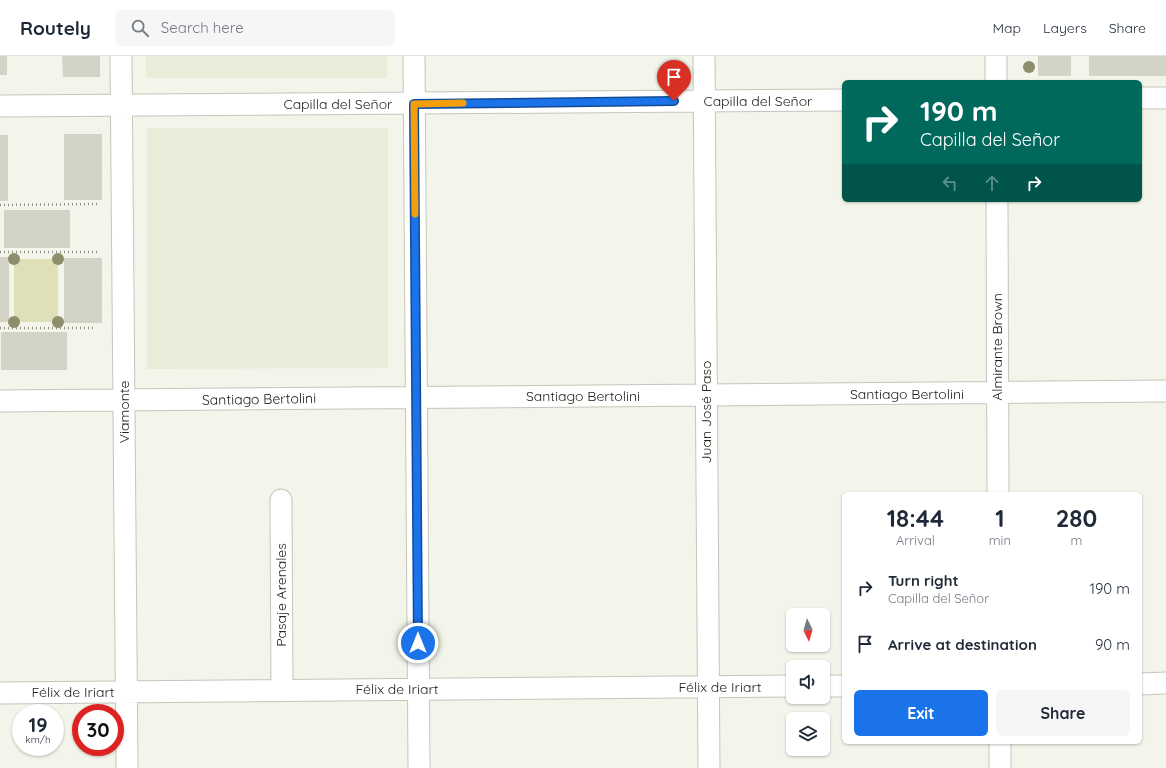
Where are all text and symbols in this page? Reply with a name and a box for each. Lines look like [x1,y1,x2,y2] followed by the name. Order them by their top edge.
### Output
[115,10,395,46] search box
[20,16,91,40] text: Routely
[129,17,151,39] icon: search
[161,18,244,37] text: Search here
[992,19,1021,37] text: Map
[1043,19,1087,37] text: Layers
[1109,19,1146,37] text: Share
[657,60,691,101] pin
[663,66,685,88] icon: arrive
[703,92,813,110] street label: Capilla del Señor
[920,93,998,128] text: 190 m
[283,95,393,113] street label: Capilla del Señor
[854,96,906,148] icon: right
[920,128,1060,151] text: Capilla del Señor
[939,172,961,194] icon: left
[981,172,1003,194] icon: ahead
[1023,172,1045,194] icon: right
[988,293,1006,401] street label: Almirante Brown
[697,361,715,463] street label: Juan José Paso
[115,381,133,443] street label: Viamonte
[850,385,964,403] street label: Santiago Bertolini
[526,387,640,405] street label: Santiago Bertolini
[202,389,316,409] street label: Santiago Bertolini
[887,503,944,533] text: 18:44
[995,503,1005,533] text: 1
[1056,503,1097,533] text: 280
[896,532,935,548] text: Arrival
[989,532,1011,548] text: min
[1071,532,1082,548] text: m
[272,543,290,647] street label: Pasaje Arenales
[888,571,959,590] text: Turn right
[854,577,876,599] icon: right
[1089,579,1130,598] text: 190 m
[888,590,989,606] text: Capilla del Señor
[786,608,830,652] north arrow
[786,608,830,756] map controls
[397,622,439,664] position arrow
[854,633,876,655] icon: arrive
[888,635,1037,654] text: Arrive at destination
[1095,635,1130,654] text: 90 m
[786,660,830,704] button: sound
[678,678,762,696] street label: Félix de Iriart
[355,680,439,698] street label: Félix de Iriart
[31,683,115,701] street label: Félix de Iriart
[854,690,988,736] button: Exit
[996,690,1130,736] button: Share
[72,704,124,756] speed limit sign: 30
[28,712,48,737] text: 19
[786,712,830,756] button: layers
[25,733,51,746] text: km/h

